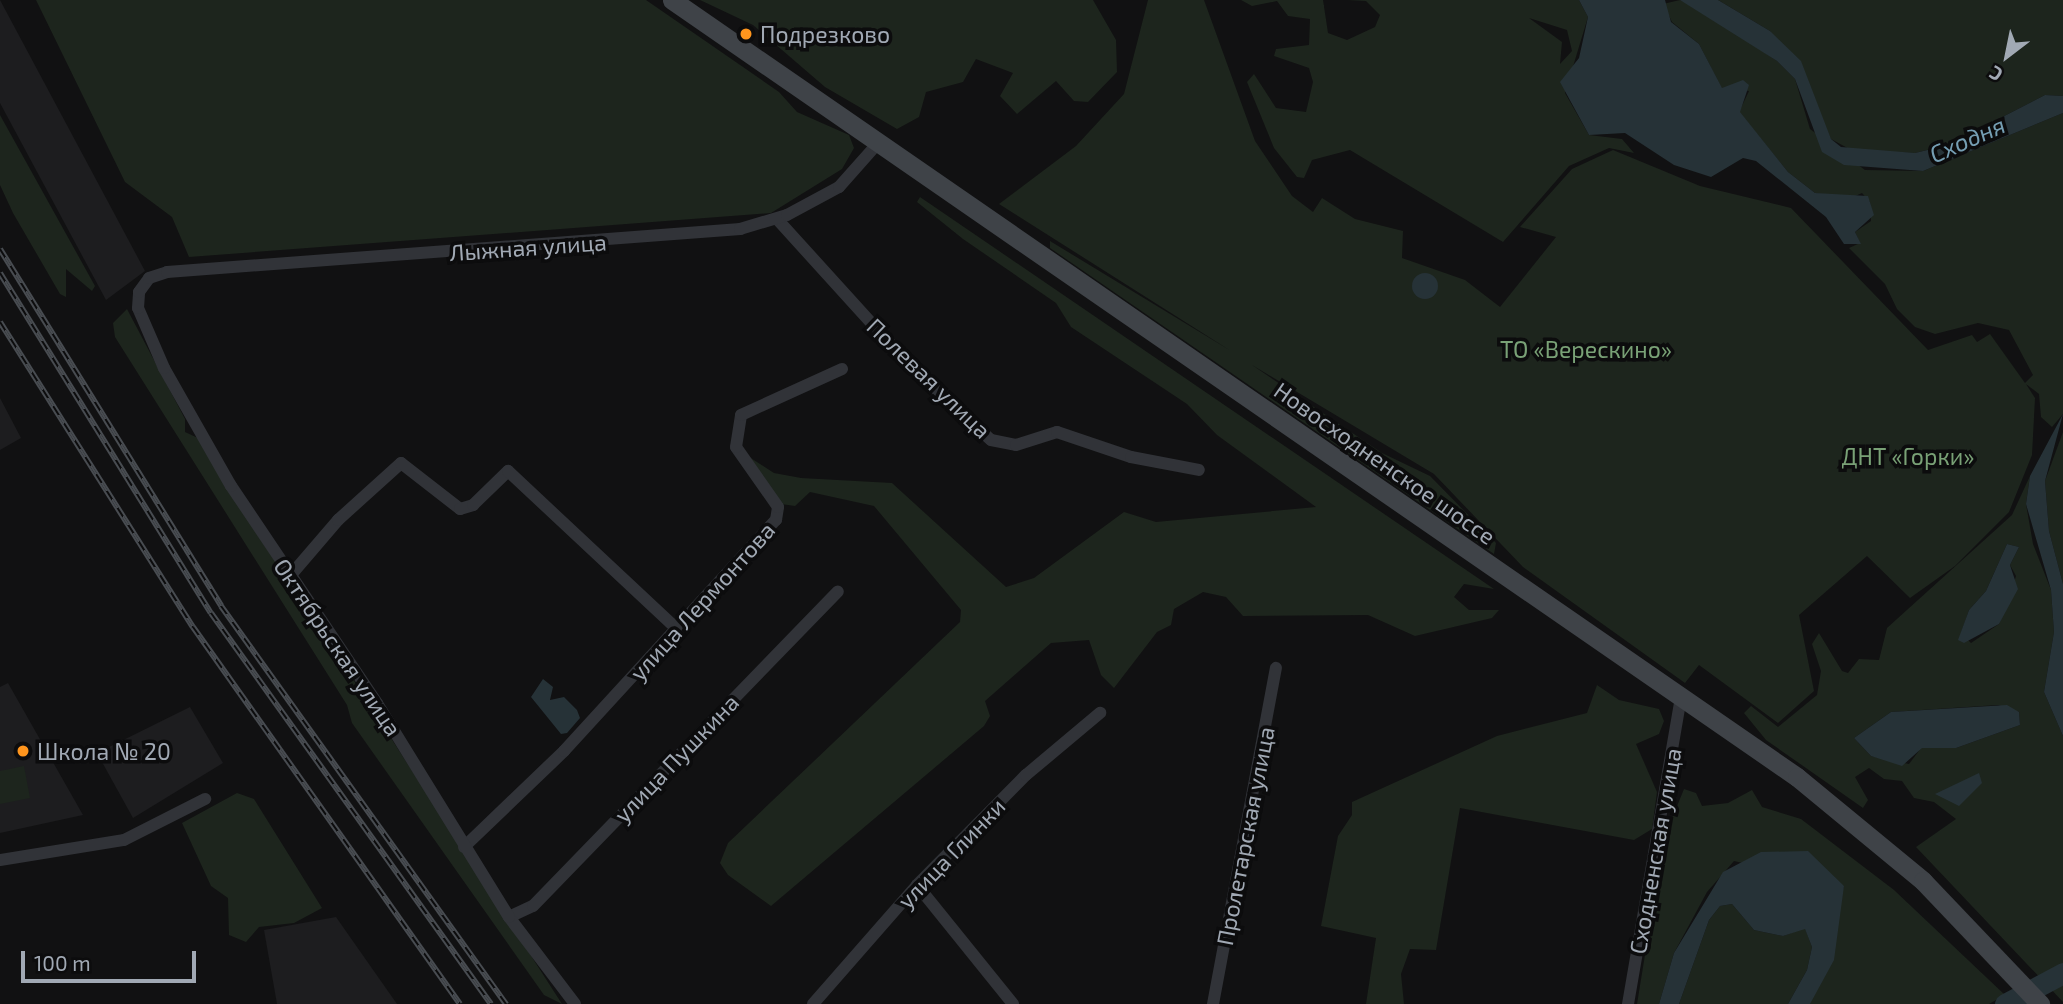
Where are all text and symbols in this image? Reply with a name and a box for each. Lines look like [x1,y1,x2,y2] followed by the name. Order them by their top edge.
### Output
[760,20,890,48] place label: Подрезково
[1972,21,2042,91] north arrow
[738,26,754,42] marker: Подрезково
[1985,62,2006,87] text: С
[1925,110,2009,168] water label: Сходня
[448,228,608,266] street label: Лыжная улица
[862,312,996,444] street label: Полевая улица
[1500,335,1672,363] park label: ТО «Верескино»
[1269,376,1501,550] street label: Новосходненское шоссе
[1842,442,1974,470] park label: ДНТ «Горки»
[624,516,780,686] street label: улица Лермонтова
[268,553,408,741] street label: Октябрьская улица
[608,688,744,828] street label: улица Пушкина
[1210,724,1280,948] street label: Пролетарская улица
[37,737,171,765] place label: Школа № 20
[15,743,31,759] marker: Школа № 20
[1623,746,1687,956] street label: Сходненская улица
[892,792,1010,914] street label: улица Глинки
[24,937,200,981] scale bar
[34,950,91,975] text: 100 m

